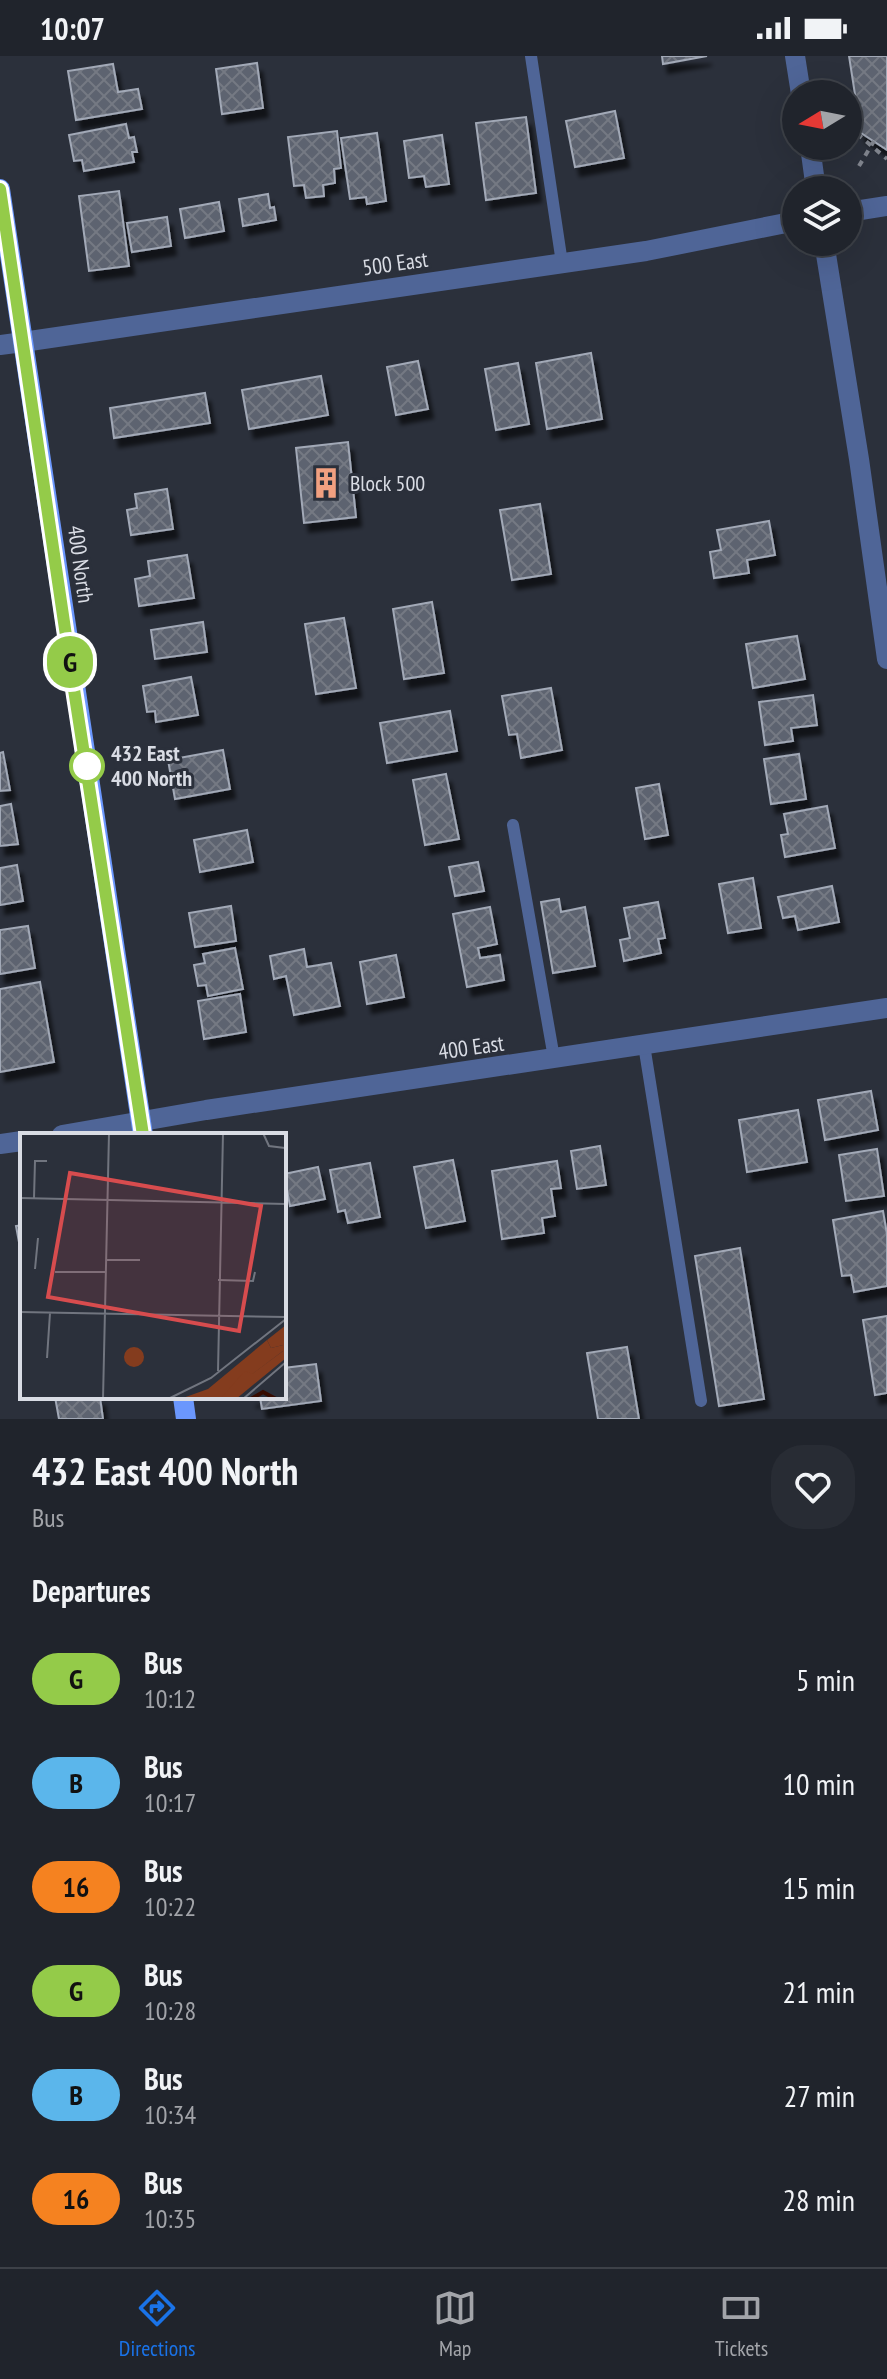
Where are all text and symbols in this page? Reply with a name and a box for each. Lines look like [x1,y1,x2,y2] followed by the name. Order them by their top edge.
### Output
[40,9,105,48] text: 10:07
[782,80,862,160] north arrow
[782,80,862,256] map controls
[782,176,862,256] button: layers
[360,245,430,281] street label: 500 East
[309,466,343,500] building icon: Block 500
[350,469,425,497] place label: Block 500
[62,523,100,605] street label: 400 North
[44,636,96,688] line badge: G
[63,643,77,680] text: G
[111,739,192,792] place label: 432 East 400 North
[70,749,104,783] marker: 432 East 400 North
[436,1029,506,1065] street label: 400 East
[20,1133,286,1399] inset map
[771,1445,855,1529] button: heart
[32,1446,298,1495] text: 432 East 400 North
[32,1501,64,1534] text: Bus
[32,1571,150,1610] text: Departures
[144,1643,183,1682] text: Bus
[69,1660,83,1697] text: G
[796,1660,855,1699] text: 5 min
[144,1682,196,1715] text: 10:12
[144,1747,183,1786] text: Bus
[69,1764,83,1801] text: B
[782,1764,855,1803] text: 10 min
[144,1786,196,1819] text: 10:17
[144,1851,183,1890] text: Bus
[63,1868,89,1905] text: 16
[782,1868,855,1907] text: 15 min
[144,1890,196,1923] text: 10:22
[144,1955,183,1994] text: Bus
[69,1972,83,2009] text: G
[782,1972,855,2011] text: 21 min
[144,1994,196,2027] text: 10:28
[144,2059,183,2098] text: Bus
[69,2076,83,2113] text: B
[784,2076,855,2115] text: 27 min
[144,2098,196,2131] text: 10:34
[144,2163,183,2202] text: Bus
[63,2180,89,2217] text: 16
[782,2180,855,2219] text: 28 min
[144,2202,196,2235] text: 10:35
[119,2286,195,2362] tab: Directions
[433,2286,477,2362] tab: Map
[715,2286,768,2362] tab: Tickets

